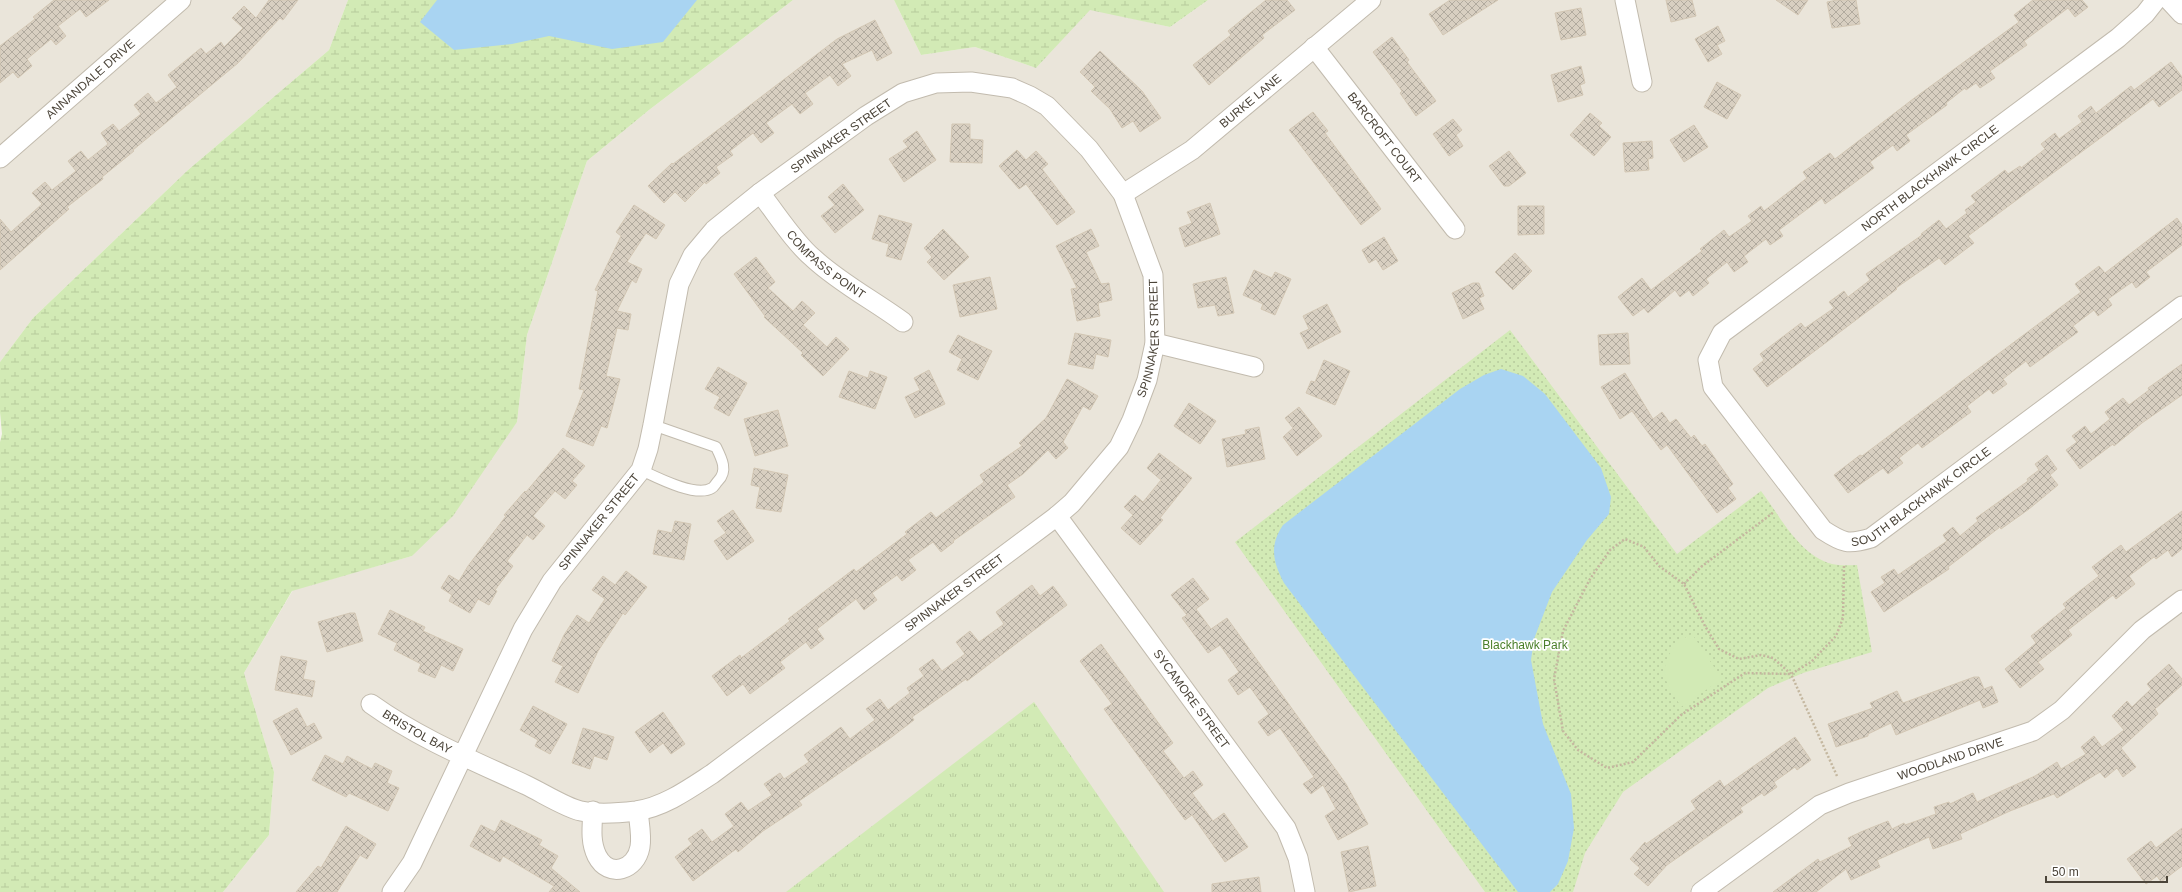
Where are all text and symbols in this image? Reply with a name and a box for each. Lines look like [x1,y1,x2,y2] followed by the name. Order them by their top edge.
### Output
[43,36,138,122] street label: ANNANDALE DRIVE
[1217,71,1284,131] street label: BURKE LANE
[1345,89,1425,187] street label: BARCROFT COURT
[788,95,895,176] street label: SPINNAKER STREET
[1859,122,2001,234] street label: NORTH BLACKHAWK CIRCLE
[784,227,868,302] street label: COMPASS POINT
[1134,278,1162,399] street label: SPINNAKER STREET
[1850,444,1993,549] street label: SOUTH BLACKHAWK CIRCLE
[556,470,643,573] street label: SPINNAKER STREET
[902,551,1007,635] street label: SPINNAKER STREET
[1482,638,1569,652] park label: Blackhawk Park
[1150,647,1233,752] street label: SYCAMORE STREET
[380,707,454,757] street label: BRISTOL BAY
[1896,734,2005,783] street label: WOODLAND DRIVE
[2046,858,2167,884] scale bar
[2052,865,2079,879] text: 50 m

